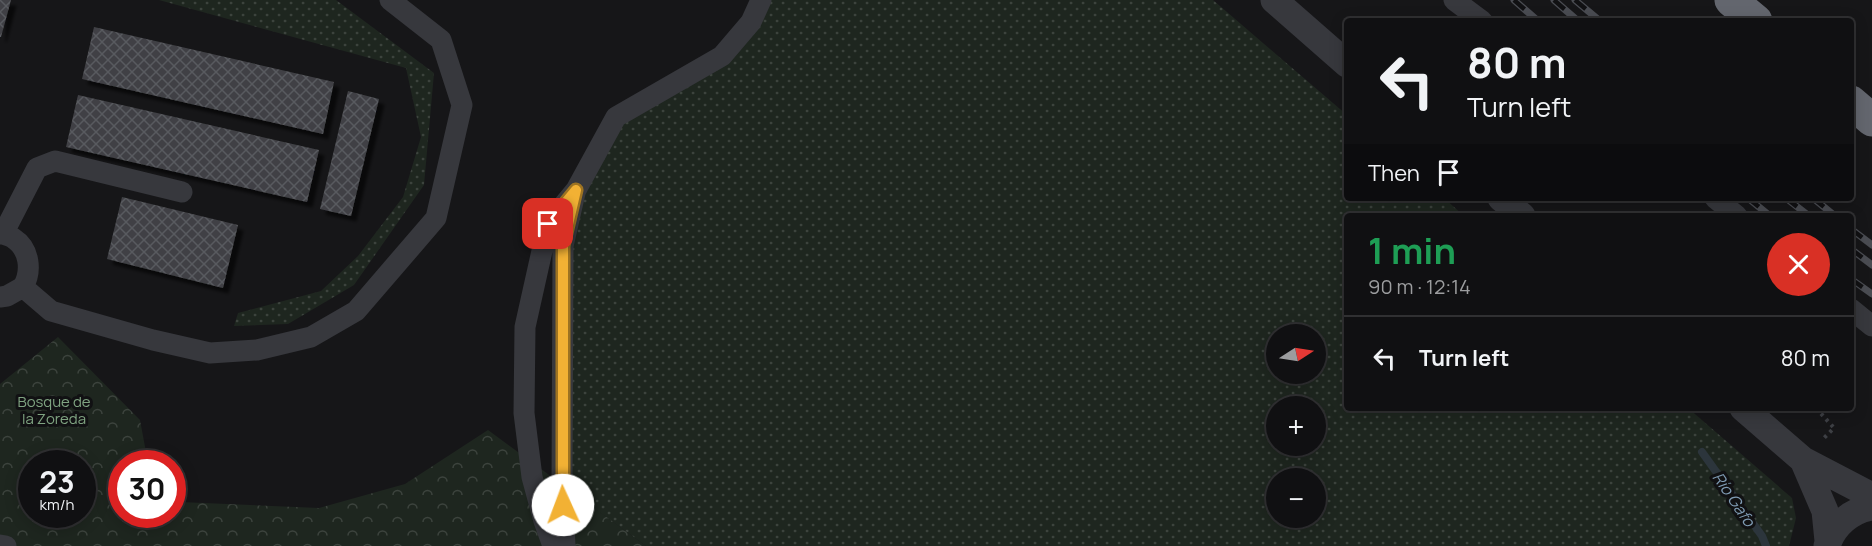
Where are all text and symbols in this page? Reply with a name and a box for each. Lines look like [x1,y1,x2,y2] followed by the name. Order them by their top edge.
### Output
[1467,33,1567,91] text: 80 m
[1368,42,1446,120] icon: left
[1467,88,1571,125] text: Turn left
[1432,156,1465,189] icon: arrive
[1368,158,1420,188] text: Then
[522,198,573,249] pin
[531,207,564,240] icon: arrive
[1368,226,1456,275] text: 1 min
[1767,233,1830,296] button: close
[1368,273,1471,300] text: 90 m · 12:14
[1266,324,1326,384] north arrow
[1266,324,1326,528] map controls
[1368,342,1401,375] icon: left
[1419,343,1509,373] text: Turn left
[1781,343,1830,373] text: 80 m
[17,391,91,429] park label: Bosque de la Zoreda
[1266,396,1326,456] button: +
[108,450,186,528] speed limit sign: 30
[39,461,75,502] text: 23
[1708,467,1761,532] water label: Río Gafo
[1266,468,1326,528] button: −
[531,473,595,537] position arrow
[40,494,74,515] text: km/h

